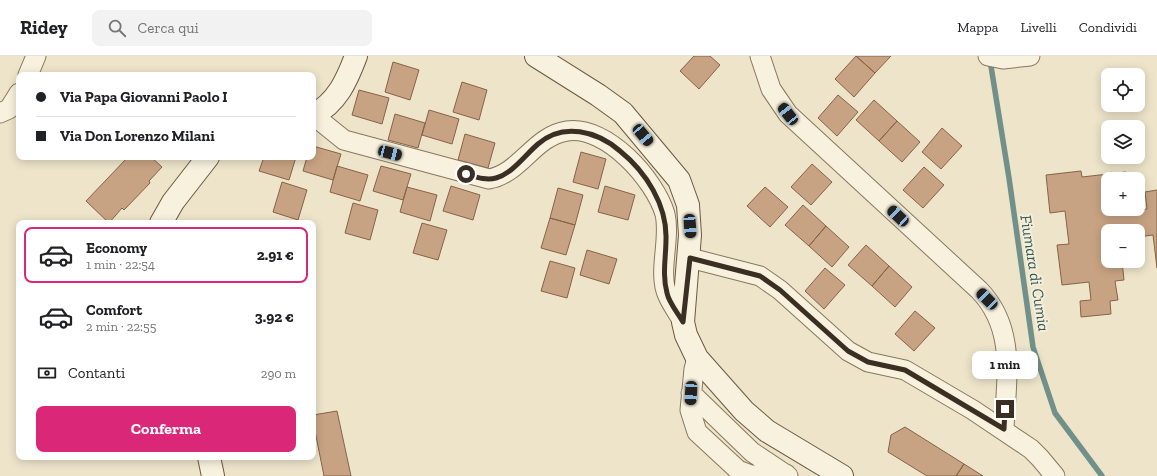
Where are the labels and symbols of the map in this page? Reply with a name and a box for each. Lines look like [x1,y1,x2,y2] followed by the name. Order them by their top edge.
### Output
[776,101,800,127] car
[631,122,655,148] car
[377,144,403,162] car
[457,165,475,183] route start
[885,203,911,229] car
[1016,213,1054,333] water label: Fiumara di Cumia
[683,214,697,238] car
[974,286,1000,312] car
[972,351,1038,379] callout: 1 min
[684,381,698,405] car
[996,400,1014,418] route end

